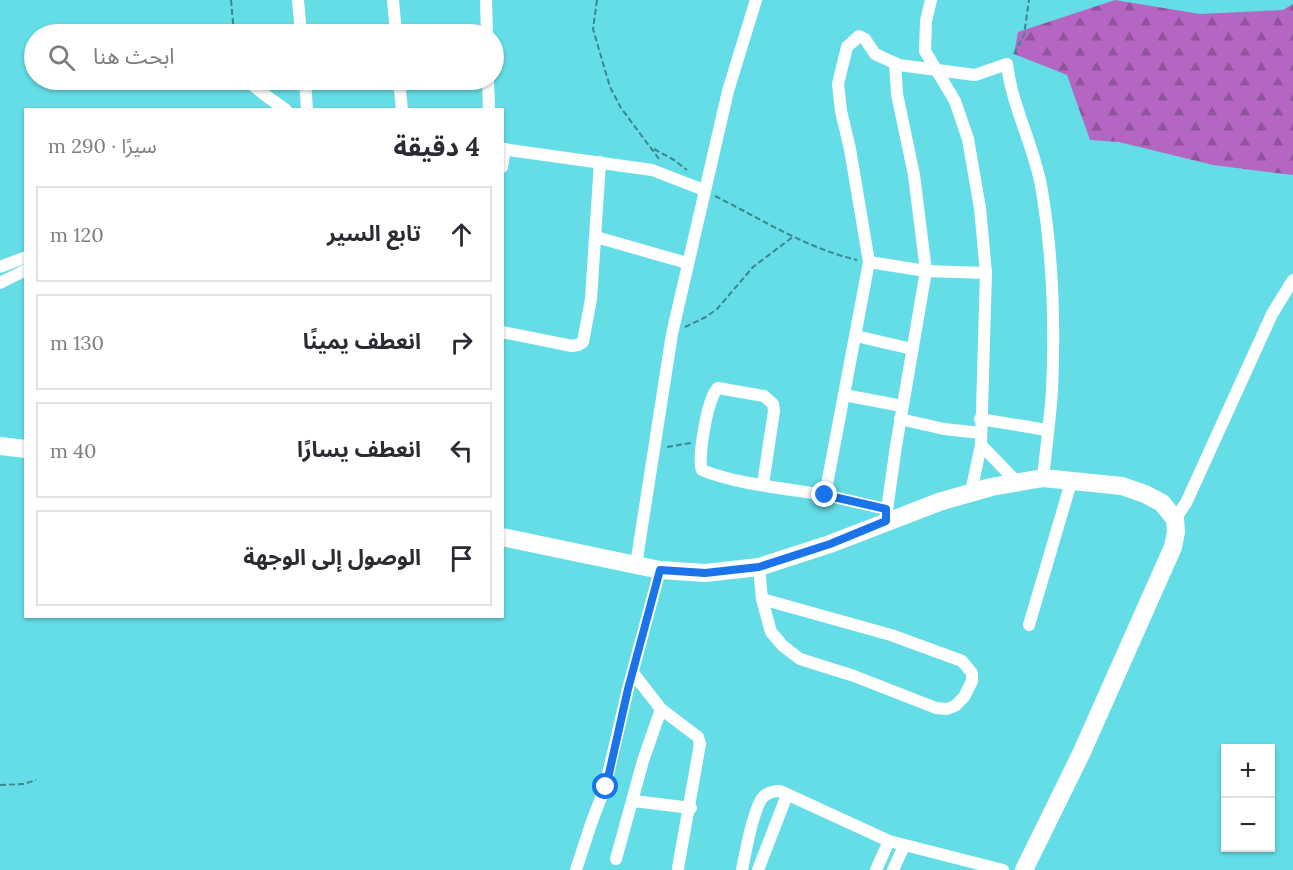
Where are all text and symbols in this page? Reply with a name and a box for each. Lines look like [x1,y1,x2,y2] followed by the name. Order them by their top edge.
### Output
[24,24,504,90] search box
[45,41,78,74] icon: search
[93,42,175,70] text: ابحث هنا
[394,130,480,163] text: 4 دقيقة
[48,133,157,158] text: سيرًا · 290 m
[445,218,478,251] icon: ahead
[327,219,421,247] text: تابع السير
[50,222,104,247] text: 120 m
[445,326,478,359] icon: right
[303,327,421,355] text: انعطف يمينًا
[50,330,104,355] text: 130 m
[445,434,478,467] icon: left
[297,435,421,463] text: انعطف يسارًا
[50,438,96,463] text: 40 m
[811,481,837,507] route end
[445,542,478,575] icon: arrive
[243,543,421,571] text: الوصول إلى الوجهة
[1221,744,1275,852] map controls
[1221,744,1275,798] button: +
[592,773,618,799] route start
[1221,798,1275,852] button: −

